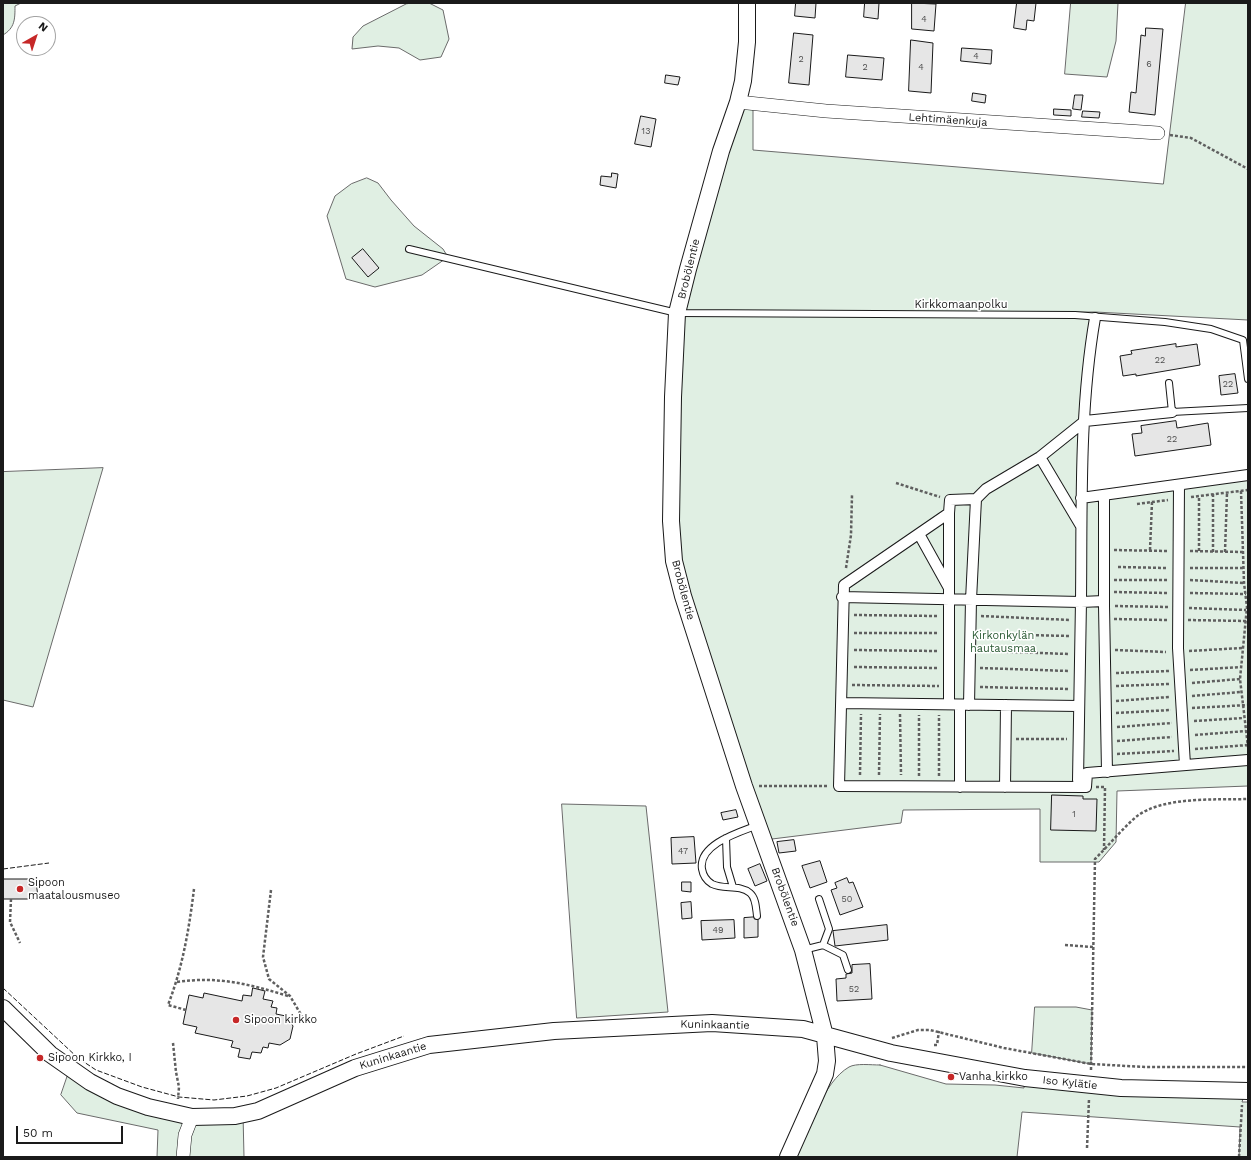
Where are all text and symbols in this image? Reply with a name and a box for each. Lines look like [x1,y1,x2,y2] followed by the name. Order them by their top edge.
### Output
[921,14,927,24] house number: 4
[16,16,56,56] north arrow
[36,19,50,35] text: N
[973,51,979,61] house number: 4
[798,54,804,64] house number: 2
[1146,59,1152,69] house number: 6
[862,62,868,72] house number: 2
[918,62,924,72] house number: 4
[908,111,988,129] street label: Lehtimäenkuja
[642,126,650,136] house number: 13
[675,237,703,301] street label: Brobölentie
[914,298,1008,312] street label: Kirkkomaanpolku
[1155,355,1165,365] house number: 22
[1223,379,1233,389] house number: 22
[1167,434,1177,444] house number: 22
[669,558,697,622] street label: Brobölentie
[970,629,1036,655] park label: Kirkonkylän hautausmaa
[1072,809,1076,819] house number: 1
[678,846,688,856] house number: 47
[768,866,802,928] street label: Brobölentie
[28,876,120,902] place label: Sipoon maatalousmuseo
[15,884,25,894] marker: Sipoon maatalousmuseo
[842,894,852,904] house number: 50
[712,925,724,935] house number: 49
[849,984,859,994] house number: 52
[244,1013,317,1027] place label: Sipoon kirkko
[231,1015,241,1025] marker: Sipoon kirkko
[680,1018,750,1032] street label: Kuninkaantie
[358,1040,428,1072] street label: Kuninkaantie
[48,1051,132,1065] place label: Sipoon Kirkko, I
[35,1053,45,1063] marker: Sipoon Kirkko, I
[959,1070,1028,1084] place label: Vanha kirkko
[946,1072,956,1082] marker: Vanha kirkko
[1042,1074,1098,1092] street label: Iso Kylätie
[18,1118,125,1144] scale bar
[23,1126,53,1140] text: 50 m

